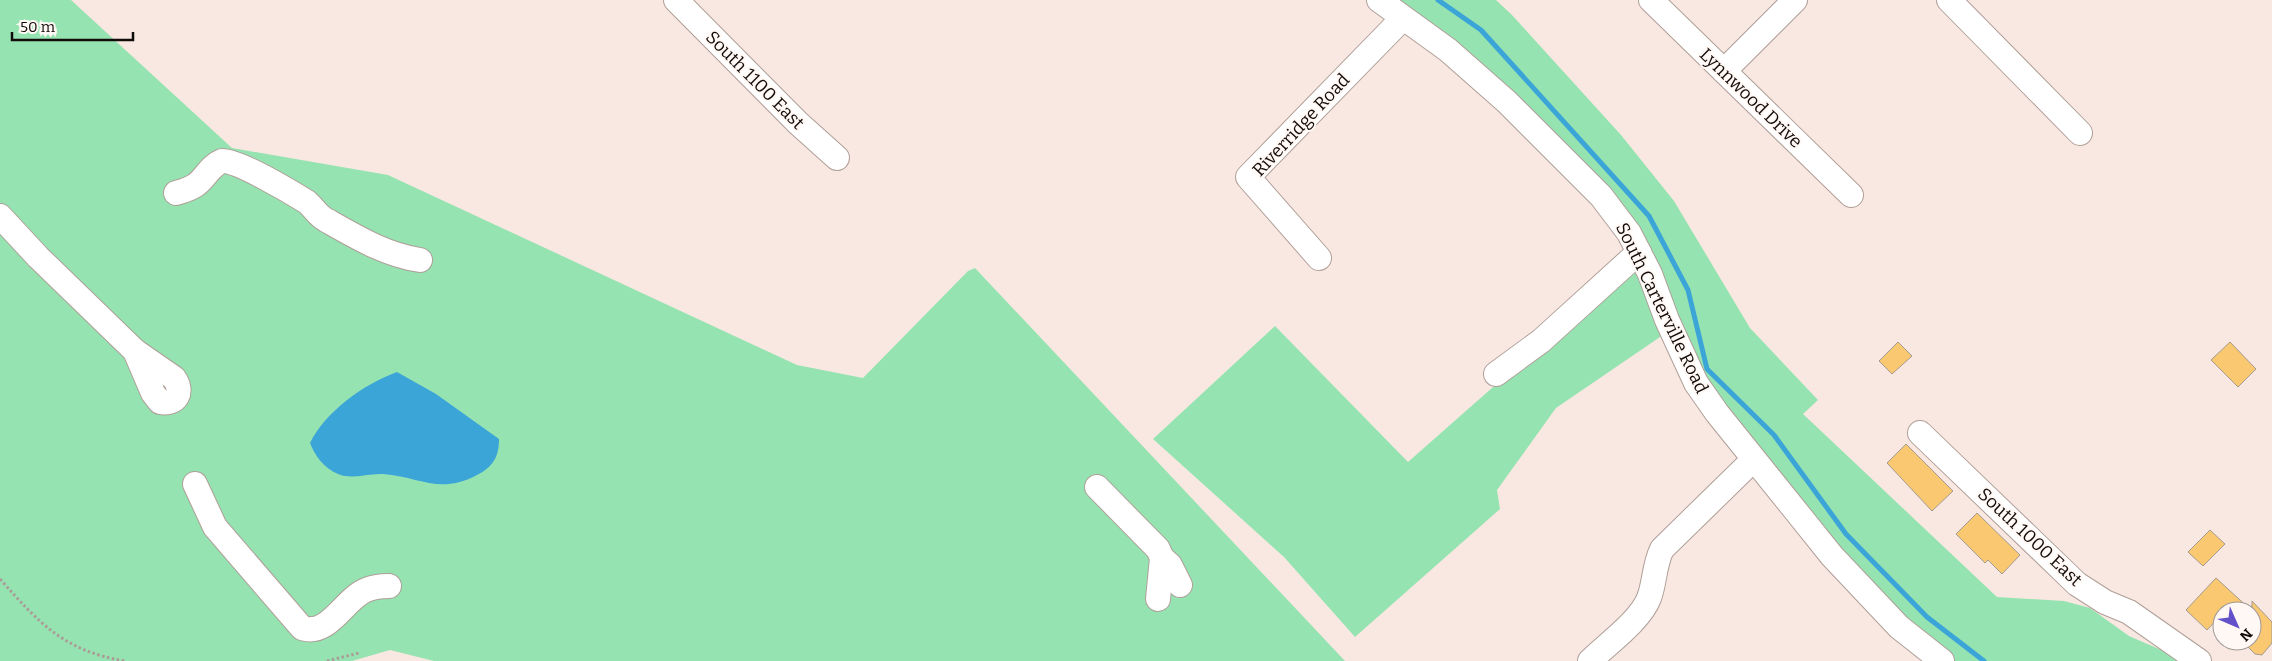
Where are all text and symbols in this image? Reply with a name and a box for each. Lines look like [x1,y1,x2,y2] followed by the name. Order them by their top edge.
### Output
[12,10,134,42] scale bar
[20,18,56,36] text: 50 m
[701,26,809,134] street label: South 1100 East
[1695,43,1807,153] street label: Lynnwood Drive
[1248,69,1355,181] street label: Riverridge Road
[1611,219,1713,397] street label: South Carterville Road
[1973,483,2087,591] street label: South 1000 East
[2212,601,2262,651] north arrow
[2236,625,2256,645] text: N

